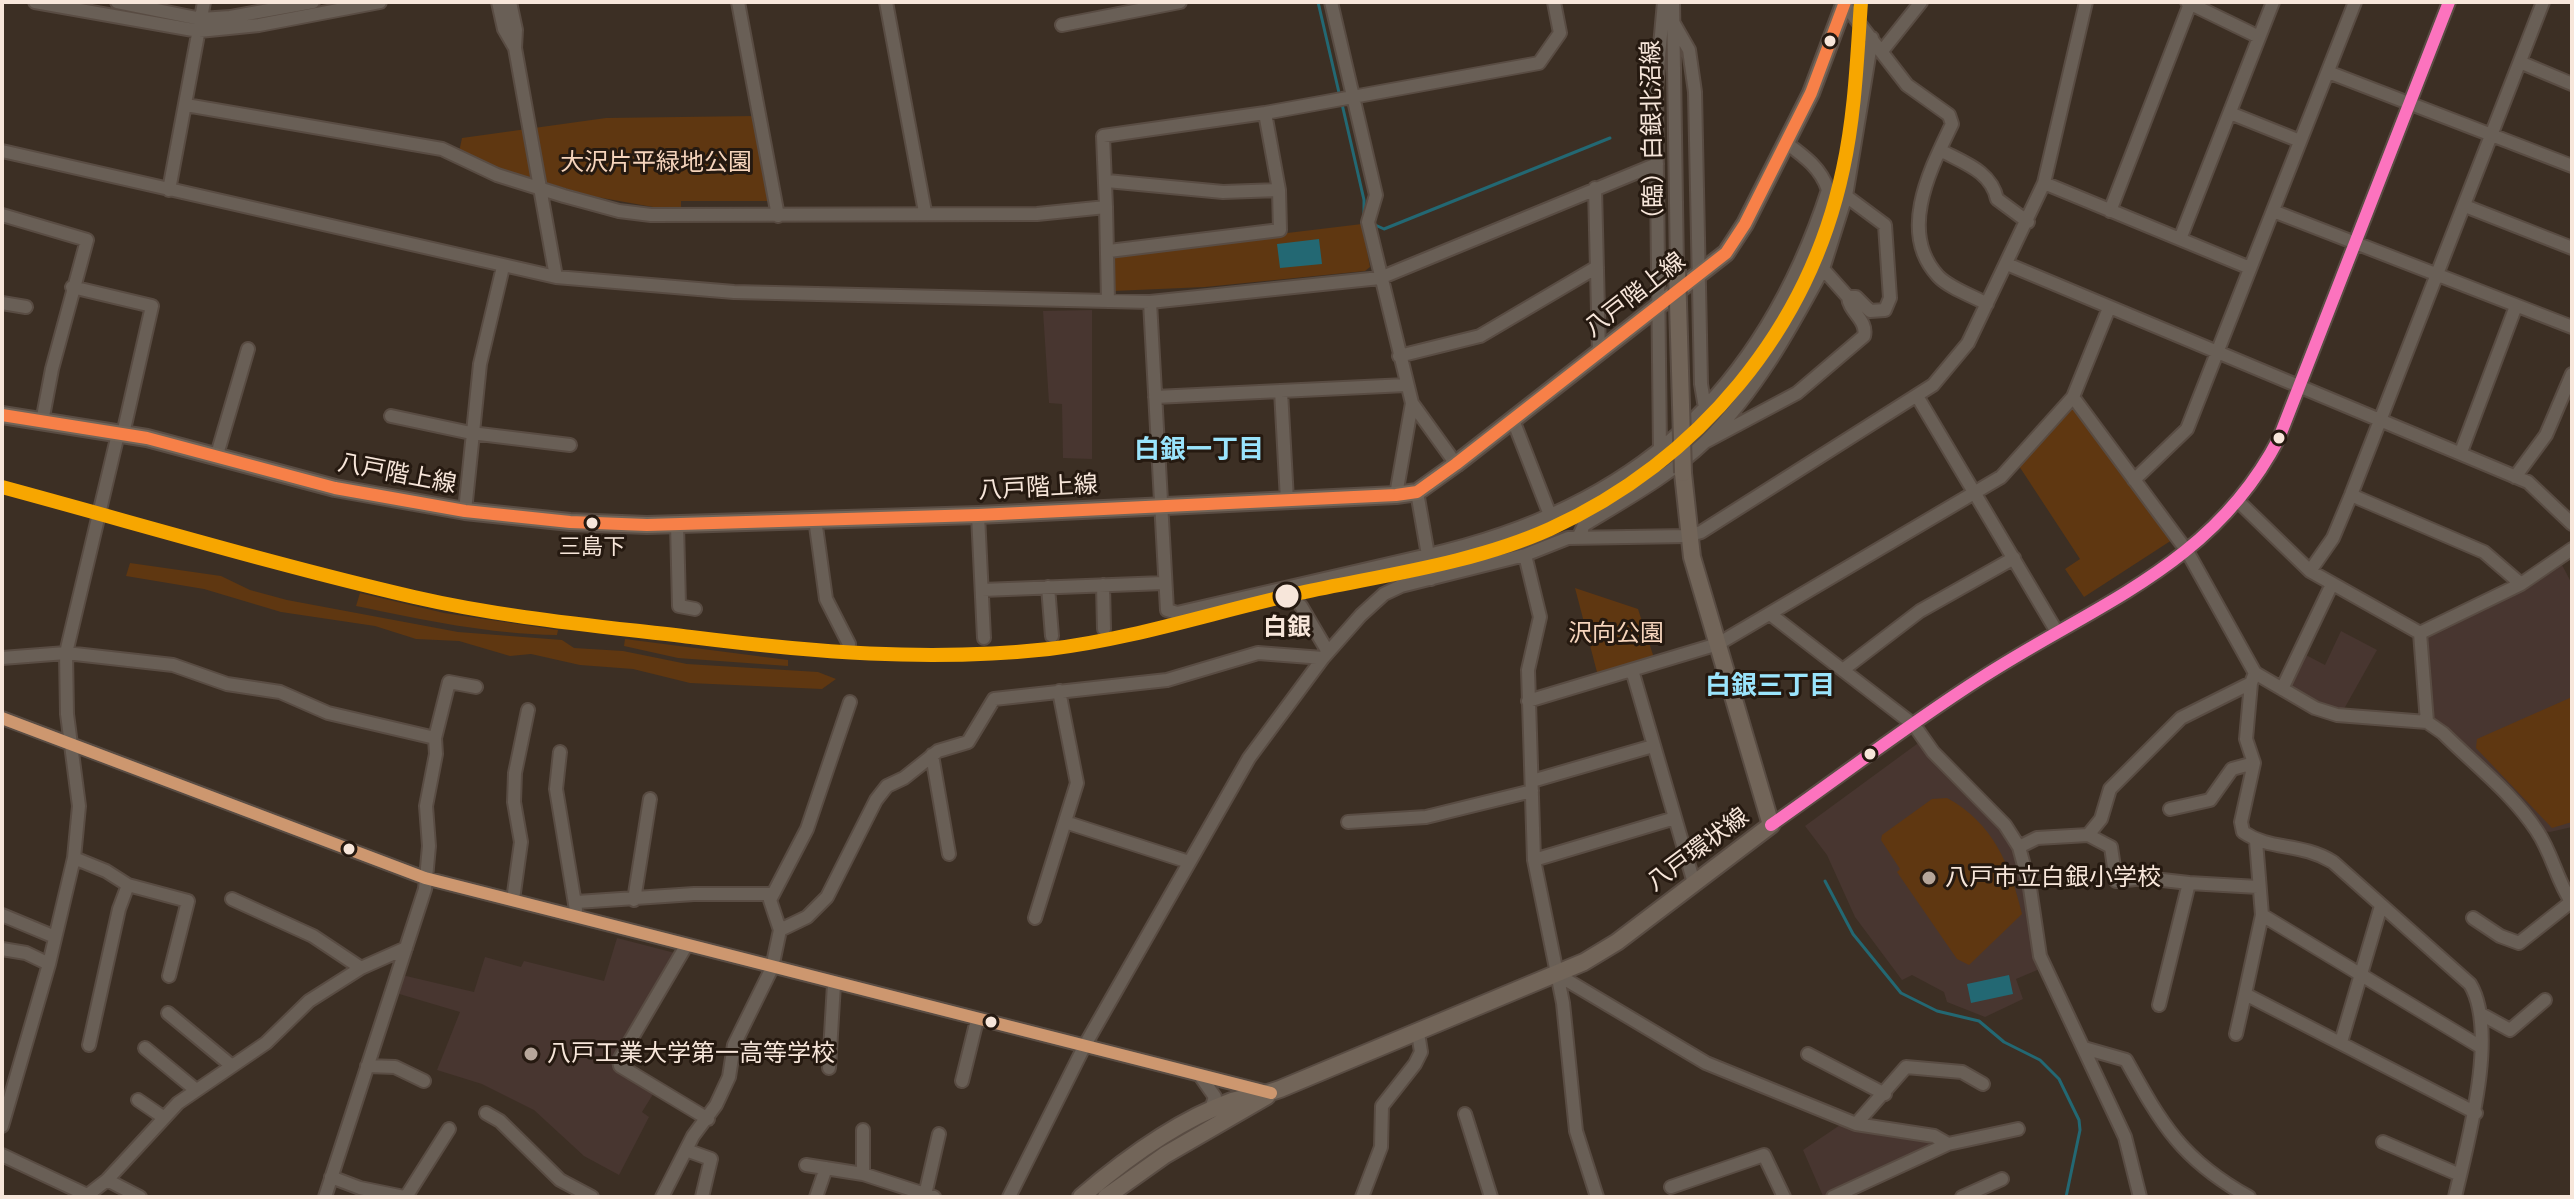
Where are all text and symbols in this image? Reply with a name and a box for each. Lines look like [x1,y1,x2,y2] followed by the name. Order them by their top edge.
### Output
[1822,33,1838,49] unlabelled marker
[1637,40,1669,232] street label: （臨）白銀北沼線
[560,149,752,177] park label: 大沢片平緑地公園
[1579,247,1691,343] street label: 八戸階上線
[2271,430,2287,446] unlabelled marker
[1134,434,1264,466] district label: 白銀一丁目
[335,448,459,500] street label: 八戸階上線
[977,470,1099,506] street label: 八戸階上線
[584,515,600,531] marker: 三島下
[559,535,625,561] place label: 三島下
[1273,582,1301,610] marker: 白銀
[1263,614,1311,642] place label: 白銀
[1568,620,1664,648] park label: 沢向公園
[1705,670,1835,702] district label: 白銀三丁目
[1862,746,1878,762] unlabelled marker
[1641,802,1755,898] street label: 八戸環状線
[341,841,357,857] unlabelled marker
[1945,864,2161,892] place label: 八戸市立白銀小学校
[1920,869,1938,887] marker: 八戸市立白銀小学校
[983,1014,999,1030] unlabelled marker
[547,1040,835,1068] place label: 八戸工業大学第一高等学校
[522,1045,540,1063] marker: 八戸工業大学第一高等学校

